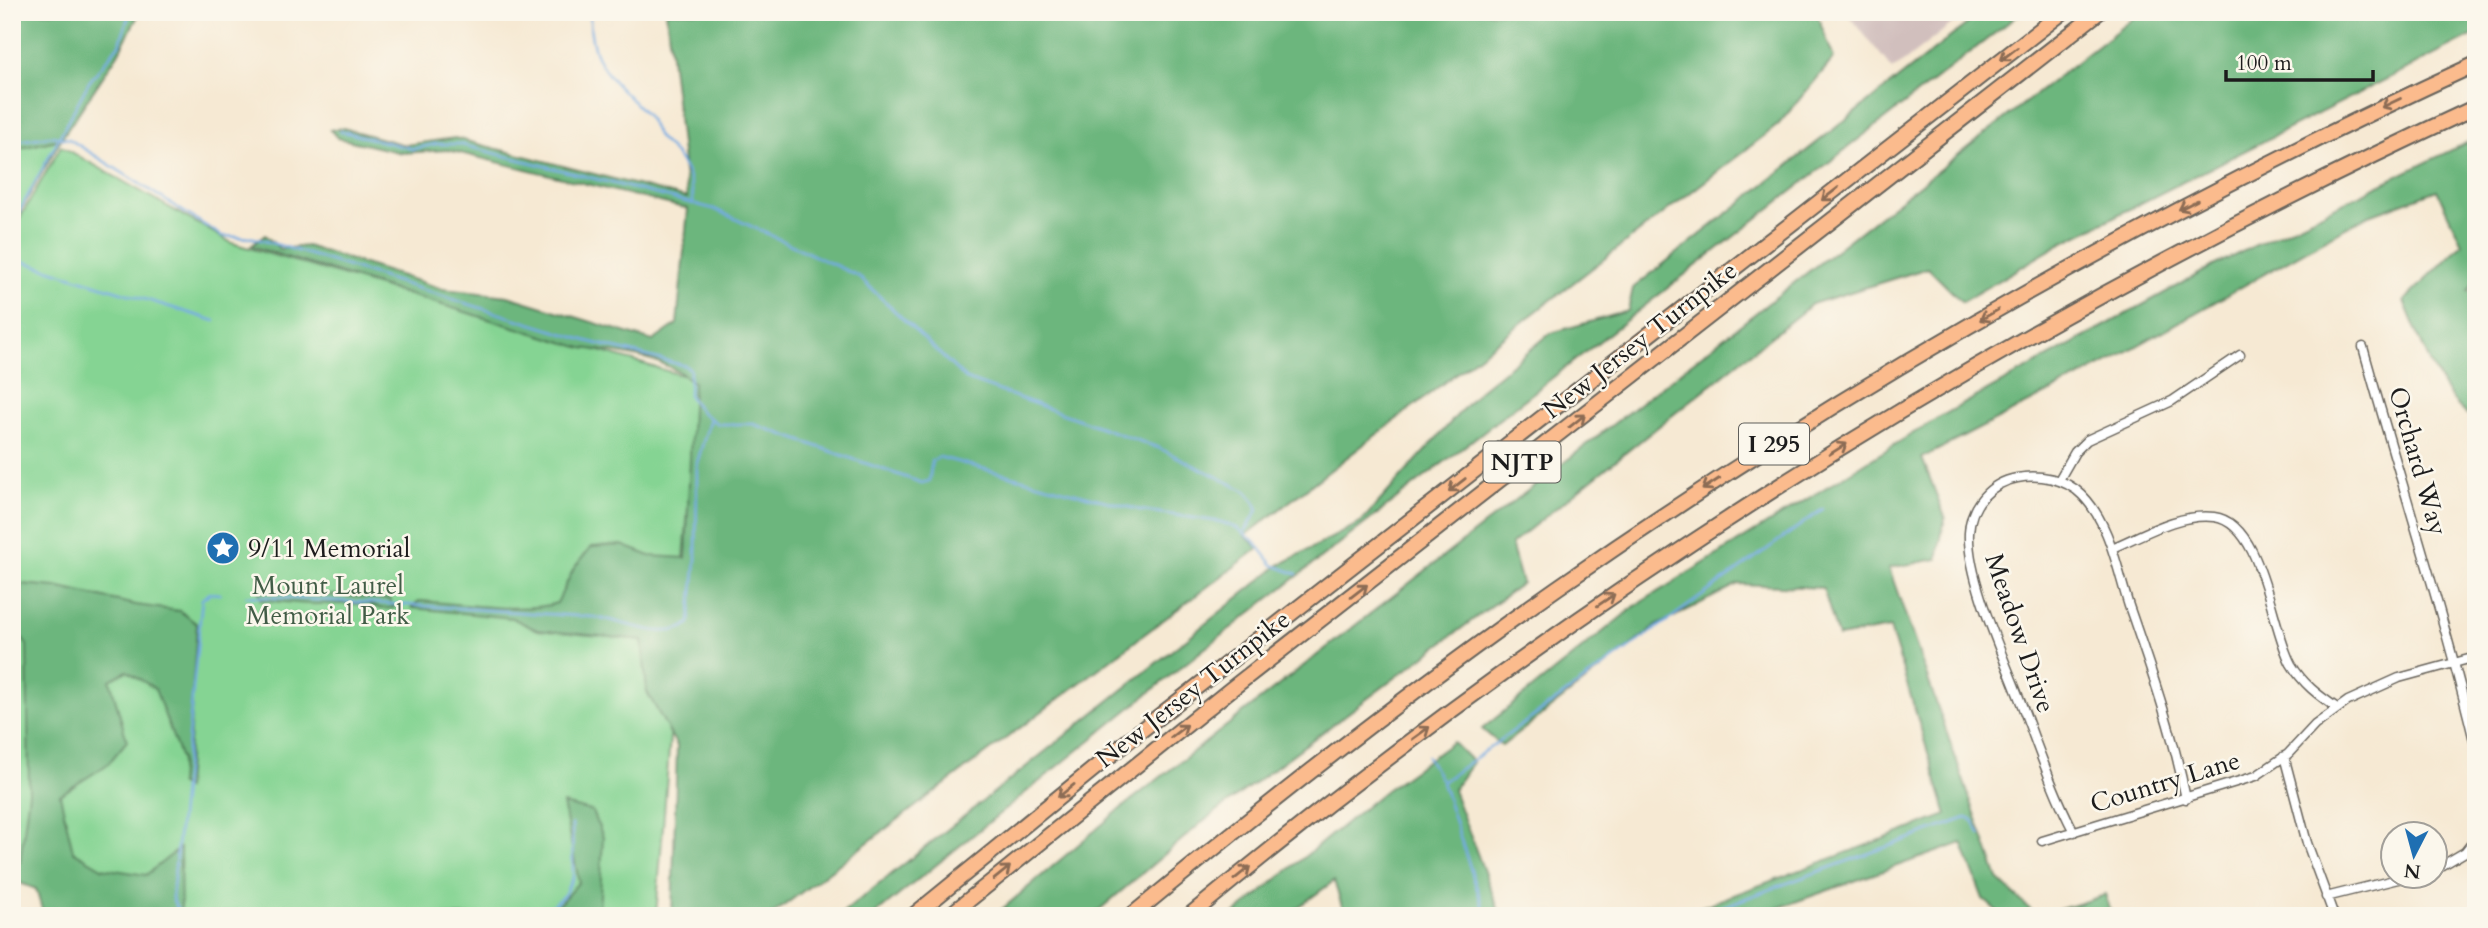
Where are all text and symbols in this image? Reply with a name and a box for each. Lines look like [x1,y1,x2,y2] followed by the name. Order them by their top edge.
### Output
[2226,38,2372,82] scale bar
[2000,47,2019,62] one-way arrow
[2236,49,2292,78] text: 100 m
[2381,97,2403,110] one-way arrow
[1821,187,1839,202] one-way arrow
[2178,199,2199,213] one-way arrow
[1536,253,1744,427] street label: New Jersey Turnpike
[1979,308,1999,322] one-way arrow
[2380,382,2456,540] street label: Orchard Way
[1567,413,1585,429] one-way arrow
[1739,424,1809,464] road number: I 295
[1827,441,1847,455] one-way arrow
[1484,442,1560,482] road number: NJTP
[1449,477,1467,492] one-way arrow
[1702,477,1721,492] one-way arrow
[204,529,242,567] place icon: 9/11 Memorial
[248,531,411,566] place label: 9/11 Memorial
[1976,549,2064,717] street label: Meadow Drive
[246,568,410,633] park label: Mount Laurel Memorial Park
[1349,584,1367,599] one-way arrow
[1596,593,1615,607] one-way arrow
[1089,602,1297,776] street label: New Jersey Turnpike
[1170,724,1189,739] one-way arrow
[1412,725,1430,740] one-way arrow
[2086,743,2244,821] street label: Country Lane
[1057,783,1075,799] one-way arrow
[2380,820,2450,890] north arrow
[2402,857,2422,885] text: N
[992,865,1010,881] one-way arrow
[1232,865,1251,880] one-way arrow

